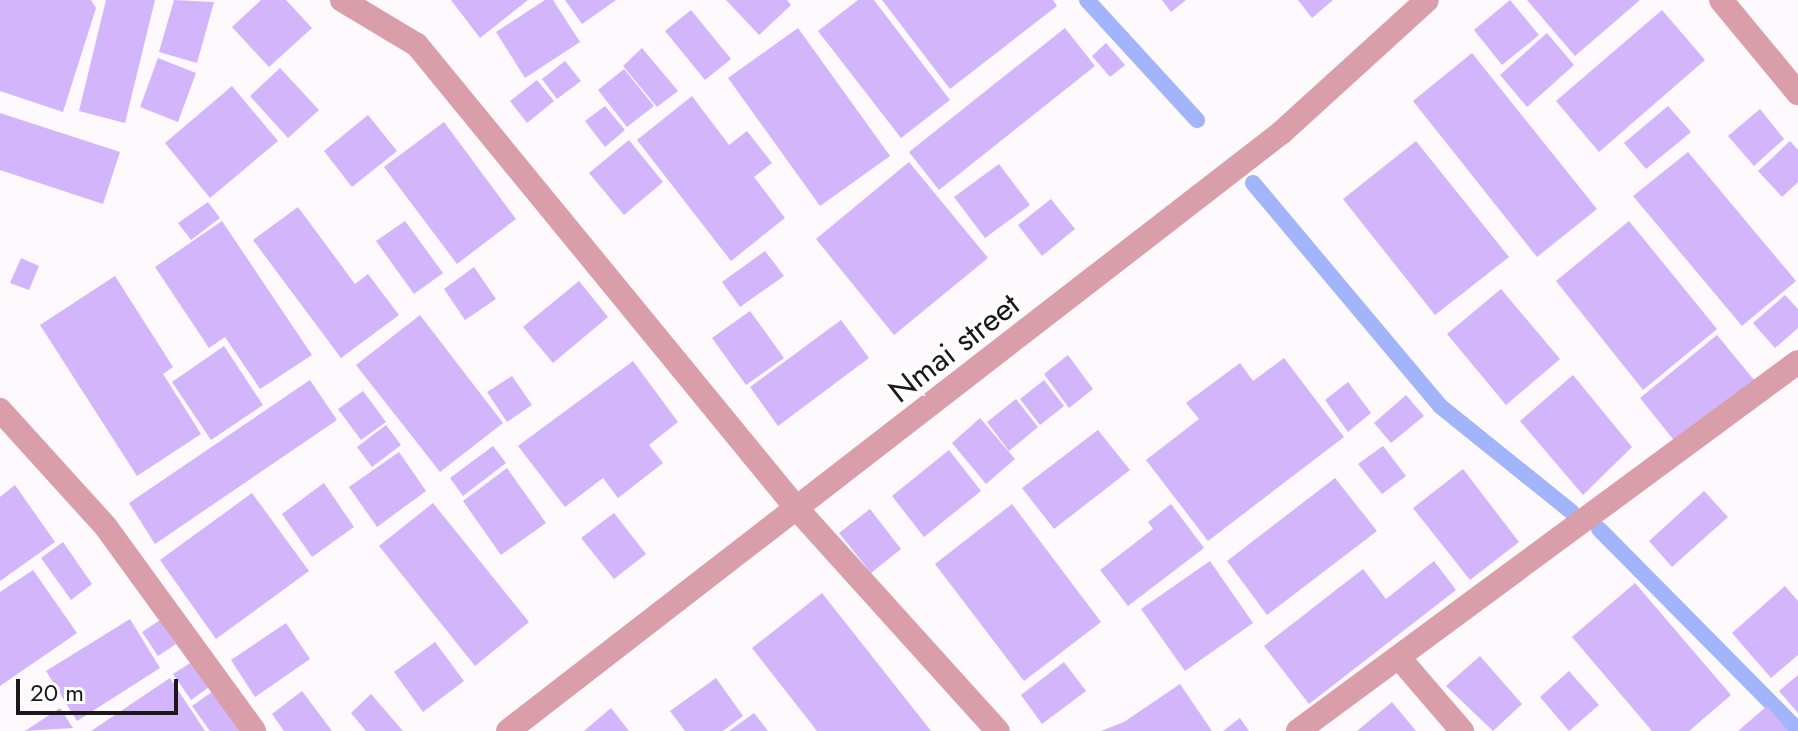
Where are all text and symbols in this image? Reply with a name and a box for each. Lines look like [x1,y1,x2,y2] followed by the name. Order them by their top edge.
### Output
[881,285,1027,411] street label: Nmai street
[20,663,182,713] scale bar
[30,675,84,710] text: 20 m

